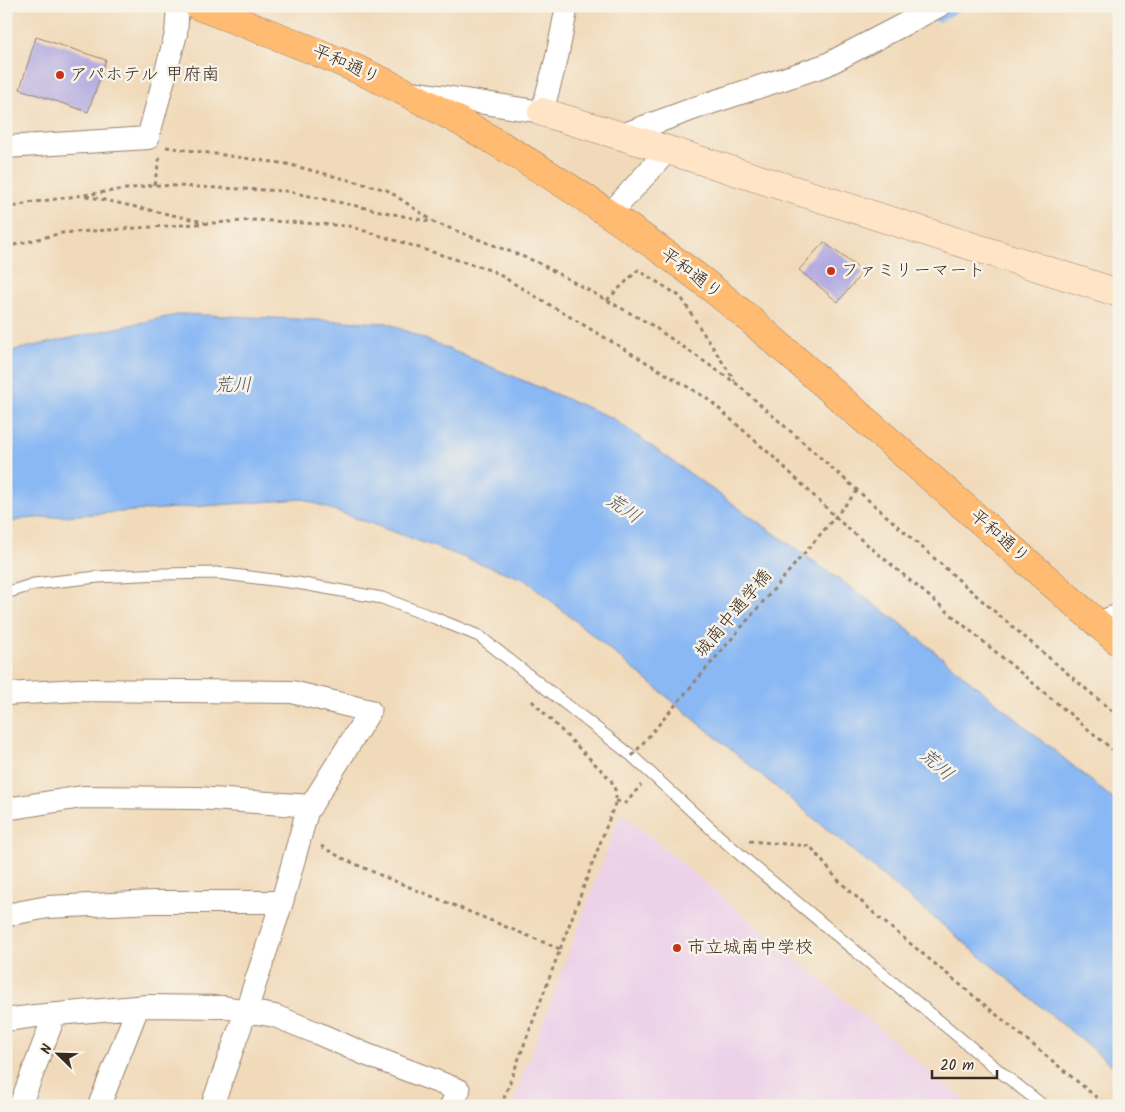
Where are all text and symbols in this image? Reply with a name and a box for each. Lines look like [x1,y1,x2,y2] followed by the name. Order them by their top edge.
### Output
[307,37,385,93] street label: 平和通り
[70,61,219,90] place label: アパホテル 甲府南
[54,69,66,81] marker: アパホテル 甲府南
[654,241,728,307] street label: 平和通り
[841,257,985,286] place label: ファミリーマート
[825,265,837,277] marker: ファミリーマート
[214,371,252,401] water label: 荒川
[599,486,647,532] water label: 荒川
[962,502,1036,572] street label: 平和通り
[688,563,780,665] street label: 城南中通学橋
[912,741,960,789] water label: 荒川
[687,934,813,963] place label: 市立城南中学校
[671,942,683,954] marker: 市立城南中学校
[32,1030,82,1080] north arrow
[35,1041,59,1058] text: N
[932,1047,998,1079] scale bar
[940,1054,974,1078] text: 20 m

